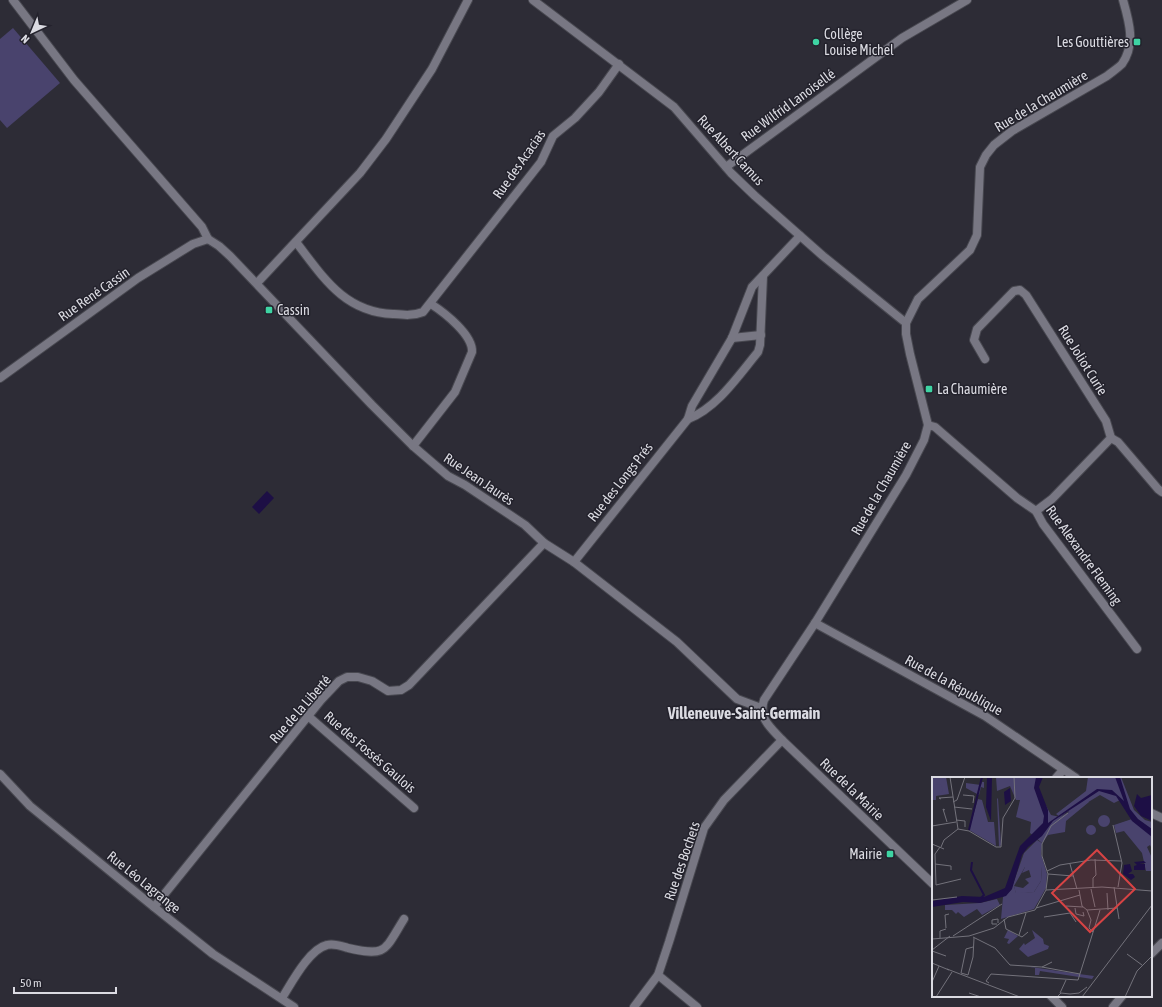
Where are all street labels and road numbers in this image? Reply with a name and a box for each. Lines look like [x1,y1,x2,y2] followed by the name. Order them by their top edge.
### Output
[738,66,838,144] street label: Rue Wilfrid Lanoisellé
[992,67,1090,135] street label: Rue de la Chaumière
[694,112,768,188] street label: Rue Albert Camus
[489,126,549,201] street label: Rue des Acacias
[55,264,133,324] street label: Rue René Cassin
[1055,322,1111,398] street label: Rue Joliot Curie
[848,438,914,538] street label: Rue de la Chaumière
[584,439,656,525] street label: Rue des Longs Prés
[441,450,517,508] street label: Rue Jean Jaurès
[1043,502,1125,608] street label: Rue Alexandre Fleming
[902,652,1006,718] street label: Rue de la République
[266,672,334,746] street label: Rue de la Liberté
[321,708,419,796] street label: Rue des Fossés Gaulois
[817,755,887,823] street label: Rue de la Mairie
[661,819,703,903] street label: Rue des Bochets
[104,848,184,916] street label: Rue Léo Lagrange

